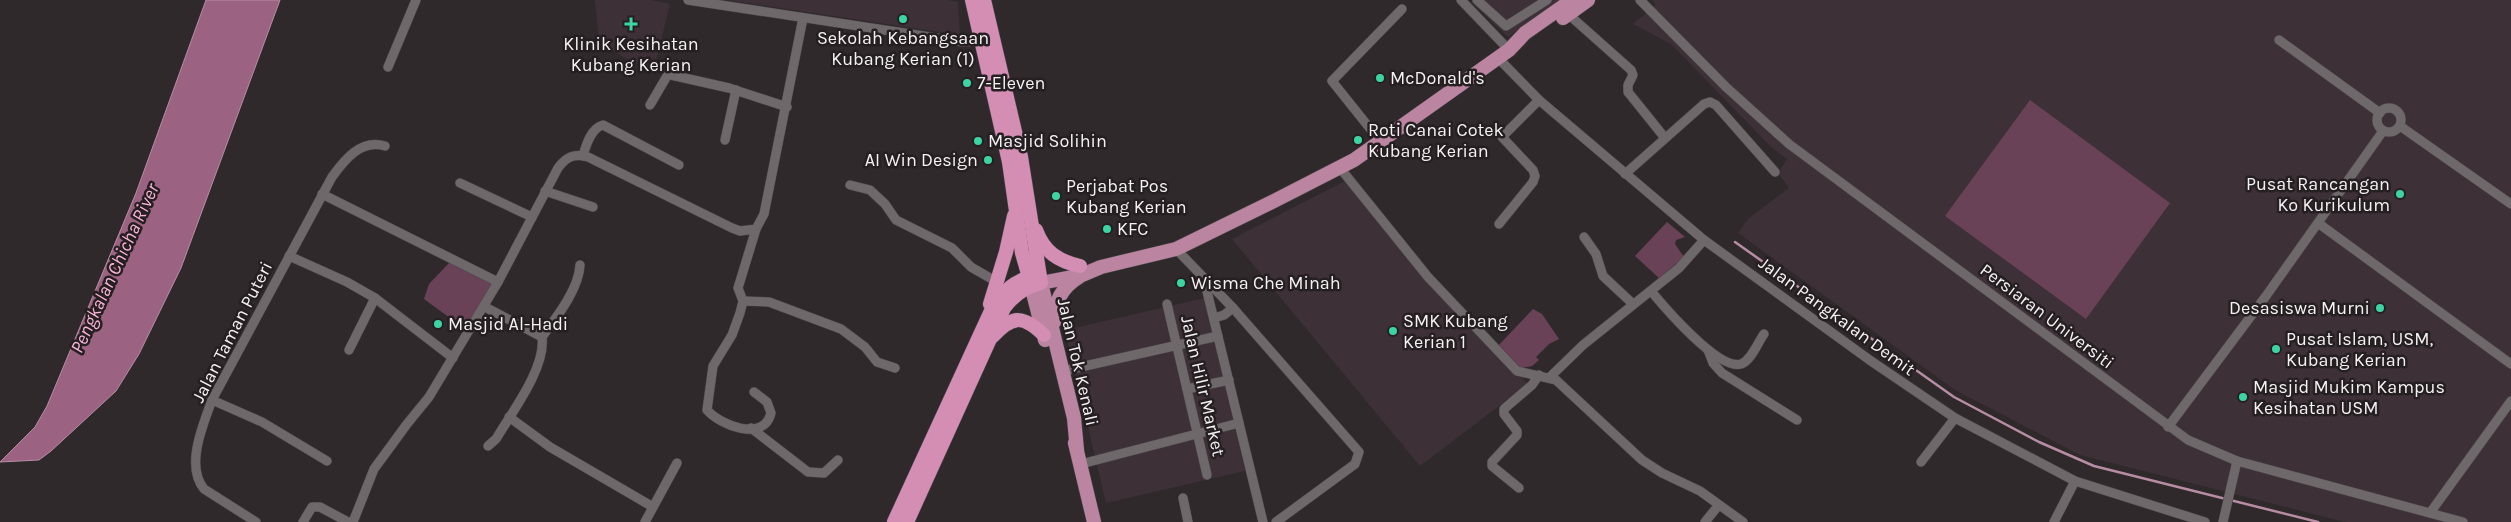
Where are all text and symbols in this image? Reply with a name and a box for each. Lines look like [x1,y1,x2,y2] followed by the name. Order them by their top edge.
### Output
[897,13,909,25] marker: Sekolah Kebangsaan Kubang Kerian (1)
[624,17,638,31] marker: Klinik Kesihatan Kubang Kerian
[817,27,989,70] place label: Sekolah Kebangsaan Kubang Kerian (1)
[563,33,699,76] place label: Klinik Kesihatan Kubang Kerian
[1390,67,1485,89] place label: McDonald's
[977,72,1045,94] place label: 7-Eleven
[1374,72,1386,84] marker: McDonald's
[961,77,973,89] marker: 7-Eleven
[1368,119,1504,162] place label: Roti Canai Cotek Kubang Kerian
[988,130,1107,152] place label: Masjid Solihin
[1352,134,1364,146] marker: Roti Canai Cotek Kubang Kerian
[972,135,984,147] marker: Masjid Solihin
[865,149,978,171] place label: AI Win Design
[982,154,994,166] marker: AI Win Design
[2246,173,2390,216] place label: Pusat Rancangan Ko Kurikulum
[1066,175,1187,218] place label: Perjabat Pos Kubang Kerian
[66,179,164,357] water label: Pengkalan Chicha River
[2394,188,2406,200] marker: Pusat Rancangan Ko Kurikulum
[1050,190,1062,202] marker: Perjabat Pos Kubang Kerian
[1117,218,1148,240] place label: KFC
[1101,223,1113,235] marker: KFC
[1754,252,1920,380] street label: Jalan Pangkalan Demit
[187,258,277,406] street label: Jalan Taman Puteri
[1976,259,2118,373] street label: Persiaran Universiti
[1191,272,1341,294] place label: Wisma Che Minah
[1175,277,1187,289] marker: Wisma Che Minah
[1053,296,1103,428] street label: Jalan Tok Kenali
[2229,297,2370,319] place label: Desasiswa Murni
[2374,302,2386,314] marker: Desasiswa Murni
[1403,310,1508,353] place label: SMK Kubang Kerian 1
[448,313,568,335] place label: Masjid Al-Hadi
[1176,314,1230,459] street label: Jalan Hilir Market
[432,318,444,330] marker: Masjid Al-Hadi
[1387,325,1399,337] marker: SMK Kubang Kerian 1
[2286,328,2433,371] place label: Pusat Islam, USM, Kubang Kerian
[2270,343,2282,355] marker: Pusat Islam, USM, Kubang Kerian
[2253,376,2445,419] place label: Masjid Mukim Kampus Kesihatan USM
[2237,391,2249,403] marker: Masjid Mukim Kampus Kesihatan USM

